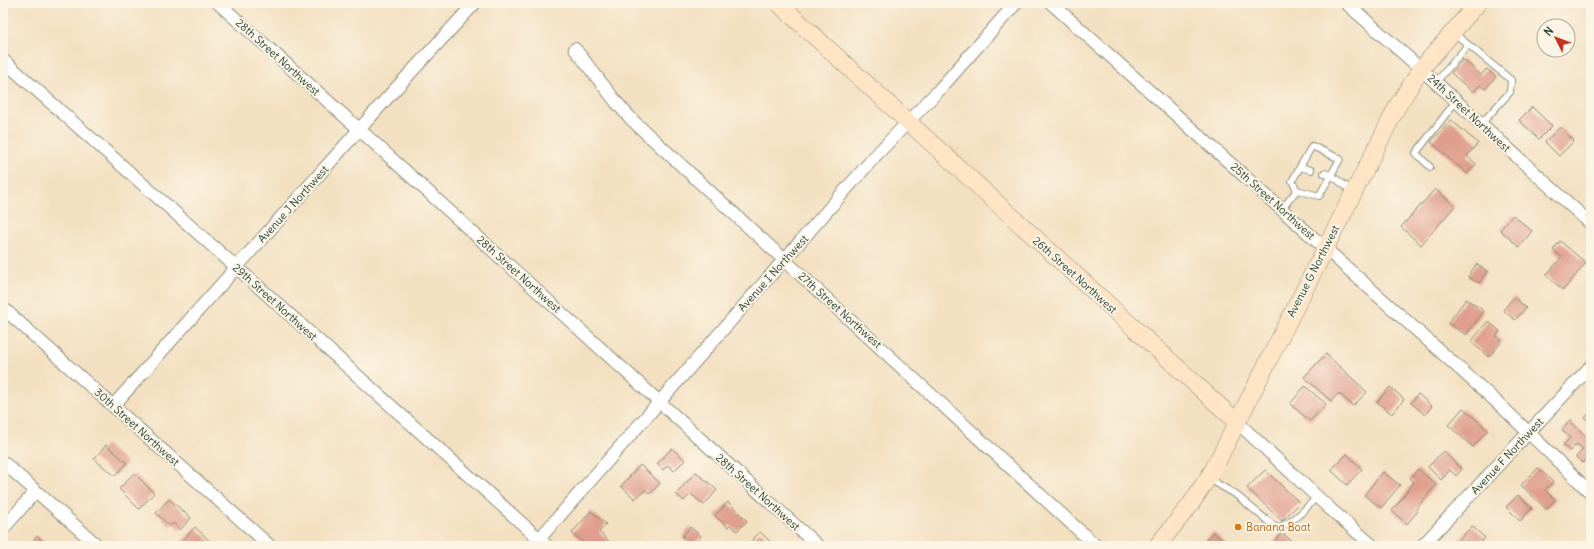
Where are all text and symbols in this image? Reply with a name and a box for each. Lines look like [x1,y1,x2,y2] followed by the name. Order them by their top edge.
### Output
[233,16,323,99] street label: 28th Street Northwest
[1536,18,1576,58] north arrow
[1541,24,1556,39] text: N
[1425,71,1514,155] street label: 24th Street Northwest
[1228,160,1318,243] street label: 25th Street Northwest
[255,162,332,246] street label: Avenue J Northwest
[1284,222,1342,319] street label: Avenue G Northwest
[735,232,811,314] street label: Avenue I Northwest
[474,233,564,316] street label: 28th Street Northwest
[1030,234,1120,317] street label: 26th Street Northwest
[230,261,320,344] street label: 29th Street Northwest
[795,269,885,351] street label: 27th Street Northwest
[92,385,183,469] street label: 30th Street Northwest
[1468,415,1546,497] street label: Avenue F Northwest
[713,451,803,534] street label: 28th Street Northwest
[1246,520,1311,534] place label: Banana Boat
[1233,522,1243,532] marker: Banana Boat

